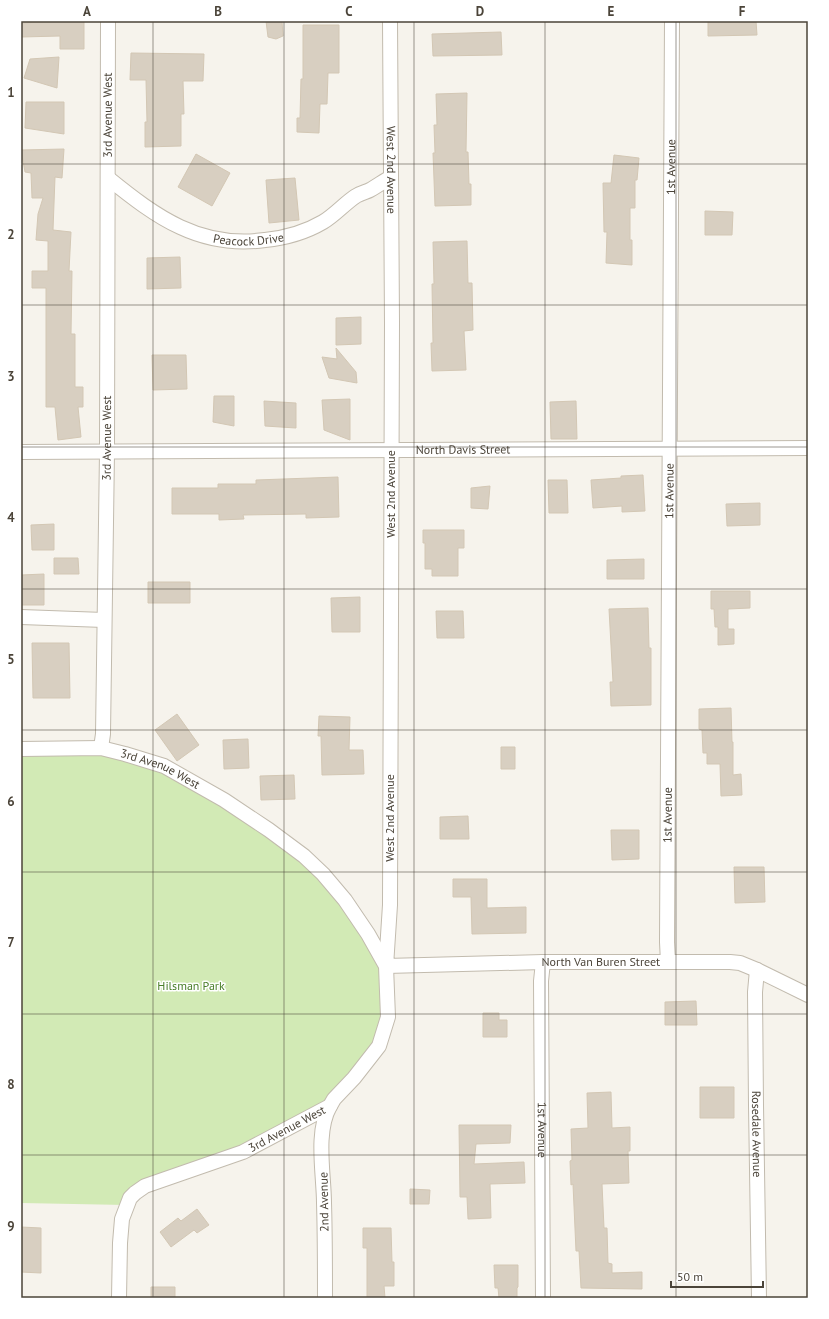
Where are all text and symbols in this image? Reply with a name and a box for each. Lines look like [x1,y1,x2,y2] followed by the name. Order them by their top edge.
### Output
[83,3,91,20] text: A
[214,3,222,20] text: B
[345,3,353,20] text: C
[476,3,484,20] text: D
[608,3,615,20] text: E
[739,3,746,20] text: F
[100,73,115,158] street label: 3rd Avenue West
[7,84,15,101] text: 1
[384,126,399,214] street label: West 2nd Avenue
[663,139,678,195] street label: 1st Avenue
[7,226,15,243] text: 2
[212,229,285,249] street label: Peacock Drive
[7,368,15,385] text: 3
[99,396,114,481] street label: 3rd Avenue West
[416,442,510,457] street label: North Davis Street
[383,450,398,538] street label: West 2nd Avenue
[661,463,677,519] street label: 1st Avenue
[7,509,15,526] text: 4
[7,651,15,668] text: 5
[119,745,203,792] street label: 3rd Avenue West
[382,774,397,862] street label: West 2nd Avenue
[660,787,675,843] street label: 1st Avenue
[7,793,15,810] text: 6
[7,934,15,951] text: 7
[541,954,660,969] street label: North Van Buren Street
[157,978,225,993] park label: Hilsman Park
[7,1076,15,1093] text: 8
[749,1091,765,1177] street label: Rosedale Avenue
[246,1102,328,1155] street label: 3rd Avenue West
[535,1102,550,1158] street label: 1st Avenue
[315,1172,332,1232] street label: 2nd Avenue
[7,1218,15,1235] text: 9
[671,1263,763,1289] scale bar
[677,1269,703,1284] text: 50 m

